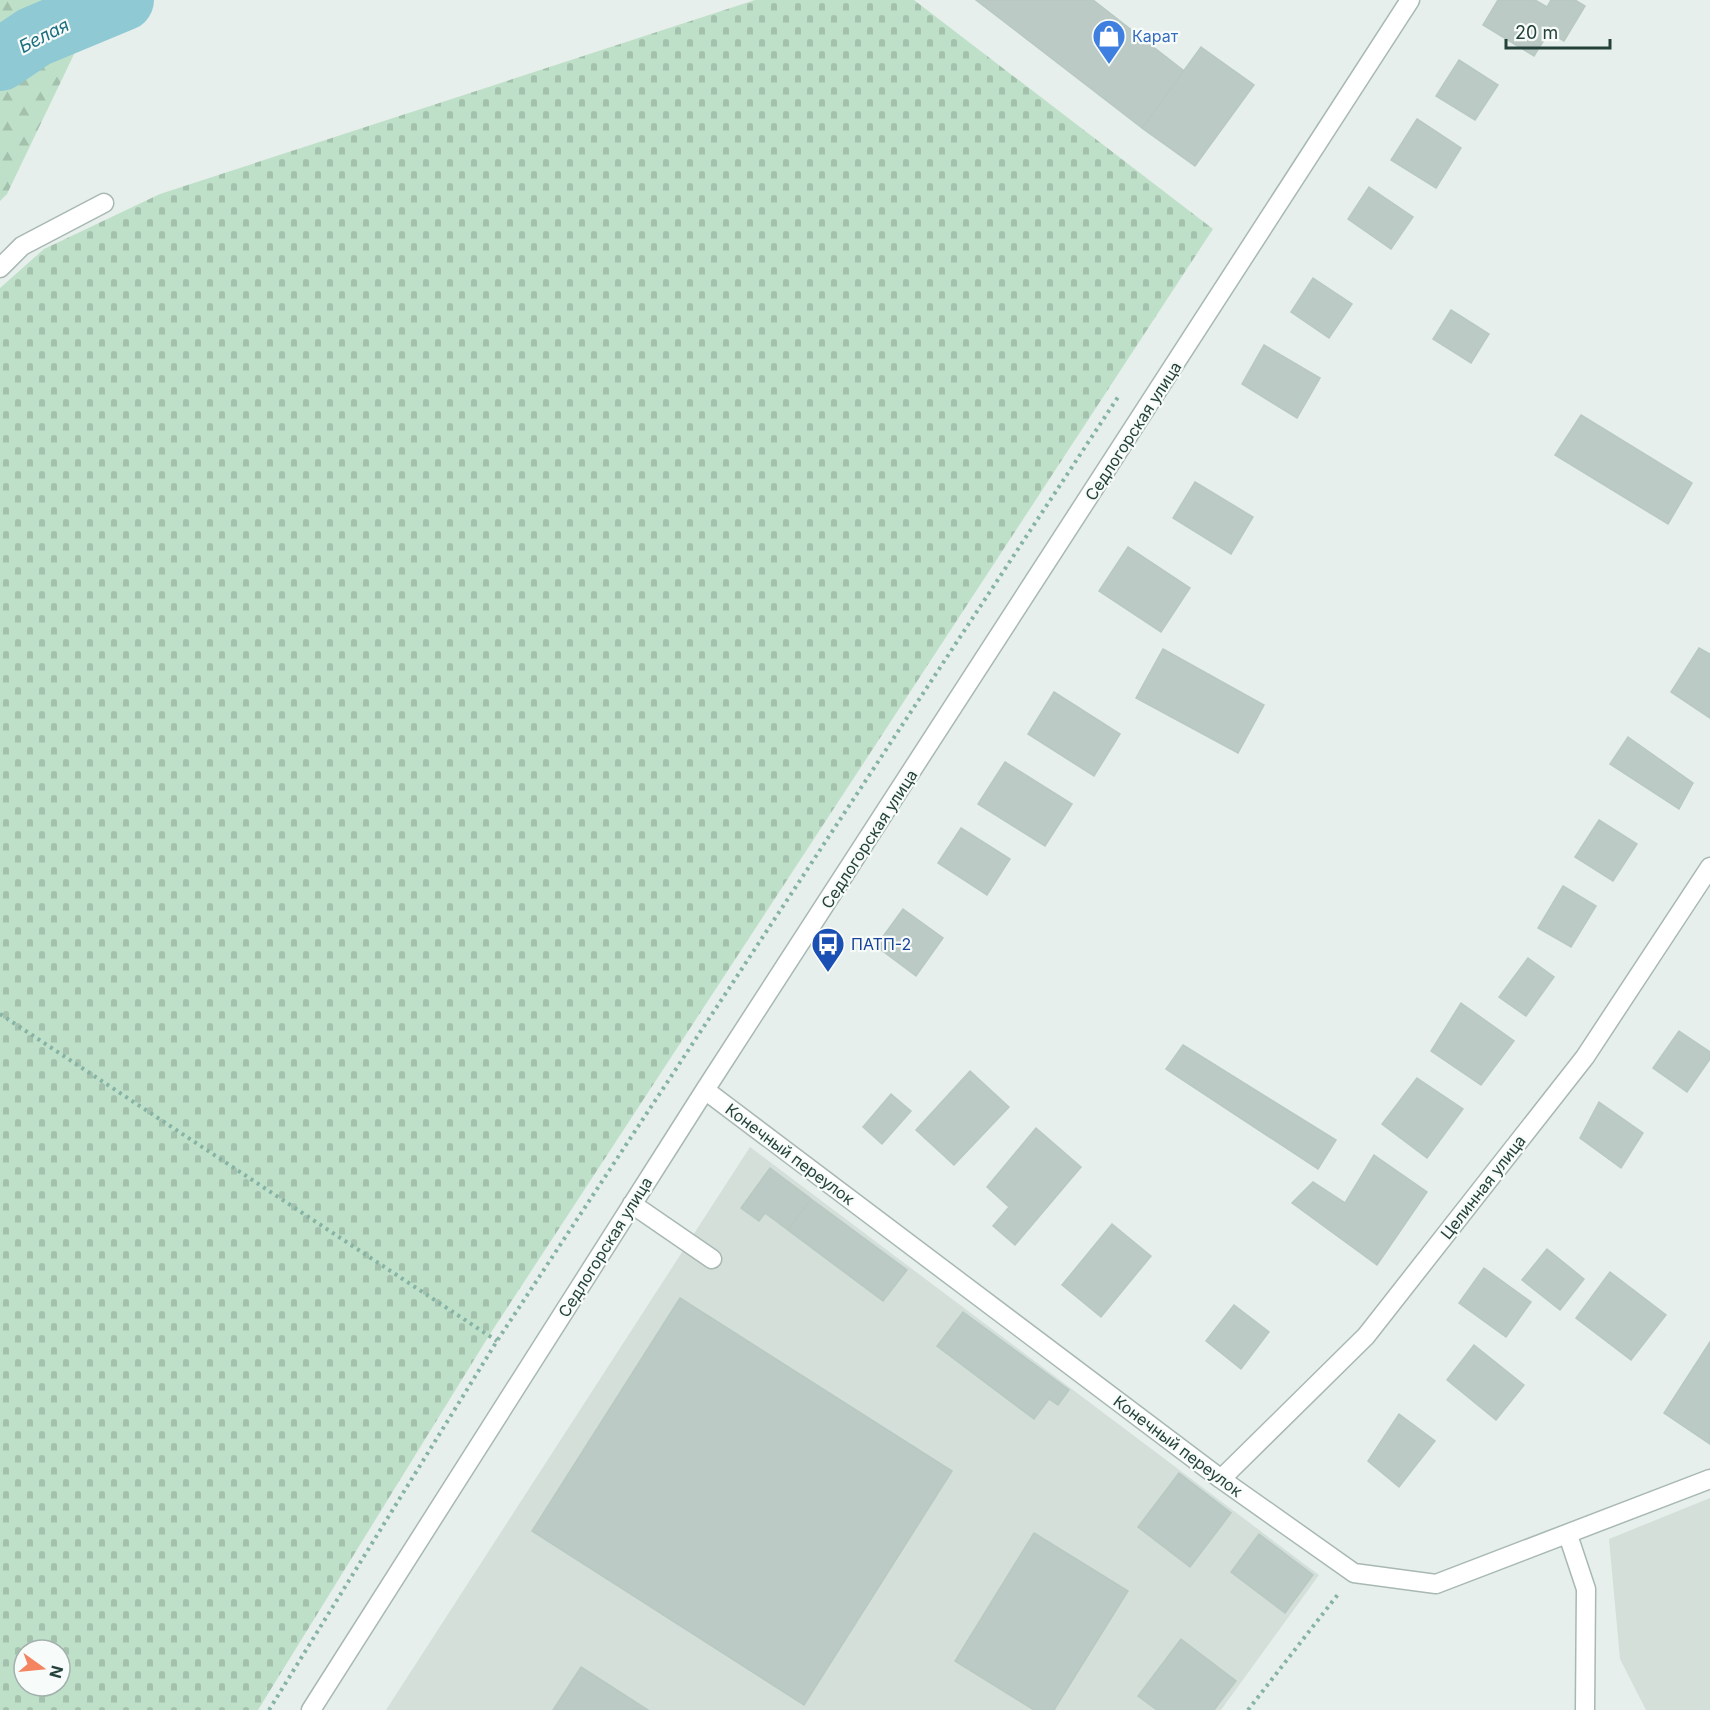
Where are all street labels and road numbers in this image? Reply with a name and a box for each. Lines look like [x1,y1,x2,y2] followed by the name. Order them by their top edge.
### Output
[1081,358,1185,504] street label: Седлогорская улица
[817,766,921,912] street label: Седлогорская улица
[722,1099,859,1209] street label: Конечный переулок
[1436,1131,1530,1243] street label: Целинная улица
[554,1173,656,1321] street label: Седлогорская улица
[1110,1391,1247,1501] street label: Конечный переулок

